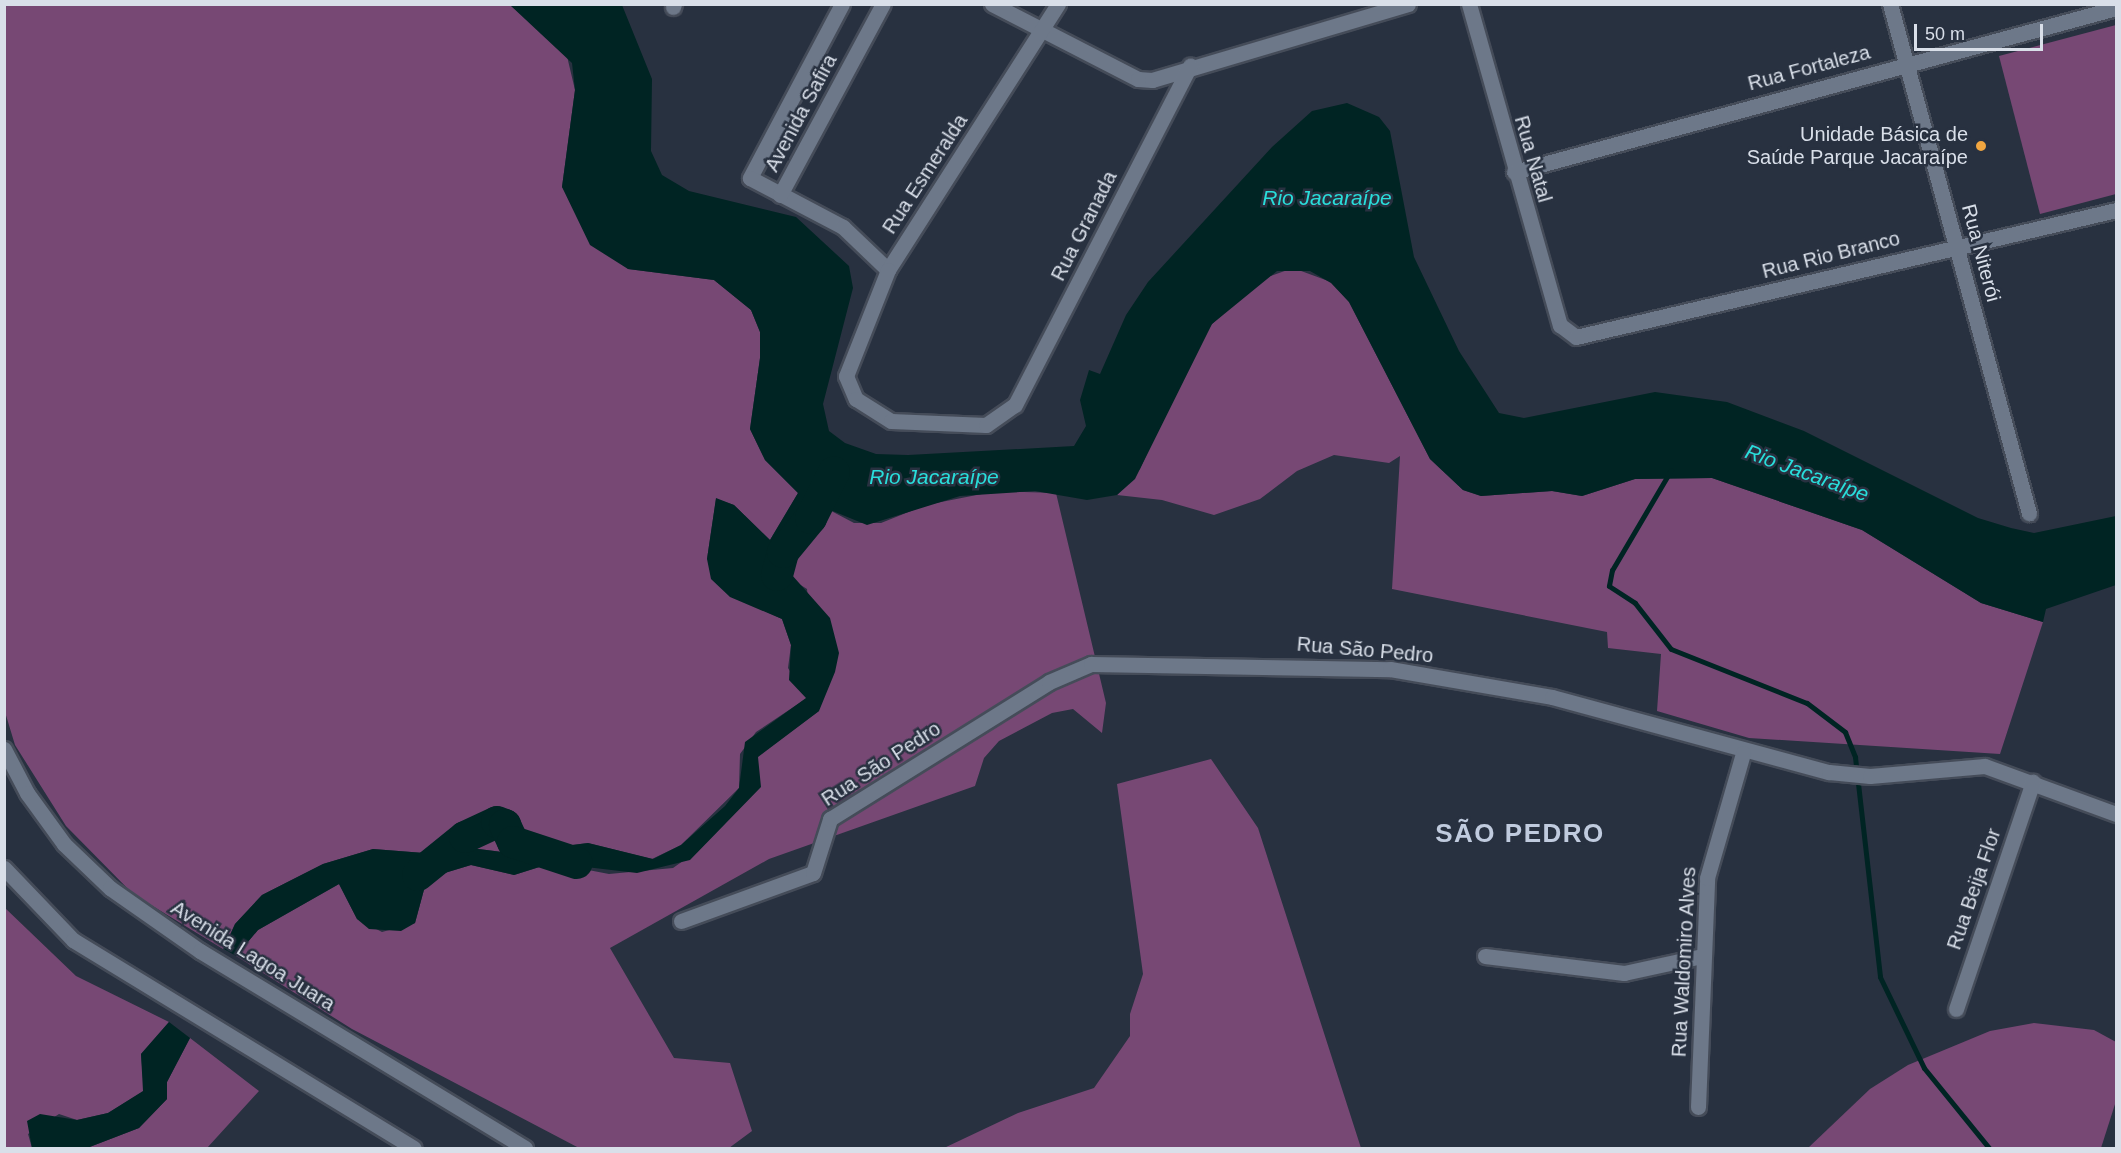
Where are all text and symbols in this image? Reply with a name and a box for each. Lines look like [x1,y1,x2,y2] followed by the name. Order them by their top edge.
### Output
[1917,12,2046,50] scale bar
[1925,24,1965,44] text: 50 m
[1745,40,1873,96] street label: Rua Fortaleza
[760,50,842,176] street label: Avenida Safira
[877,110,973,238] street label: Rua Esmeralda
[1509,113,1557,205] street label: Rua Natal
[1747,122,1968,169] place label: Unidade Básica de Saúde Parque Jacaraípe
[1972,137,1990,155] marker: Unidade Básica de Saúde Parque Jacaraípe
[1046,167,1122,285] street label: Rua Granada
[1262,185,1392,211] water label: Rio Jacaraípe
[1956,202,2006,304] street label: Rua Niterói
[1760,226,1902,284] street label: Rua Rio Branco
[1742,439,1872,507] water label: Rio Jacaraípe
[869,464,999,490] water label: Rio Jacaraípe
[1296,632,1434,668] street label: Rua São Pedro
[817,717,945,811] street label: Rua São Pedro
[1435,818,1605,850] district label: SÃO PEDRO
[1942,825,2006,953] street label: Rua Beija Flor
[1667,866,1701,1058] street label: Rua Waldomiro Alves
[167,896,339,1016] street label: Avenida Lagoa Juara

